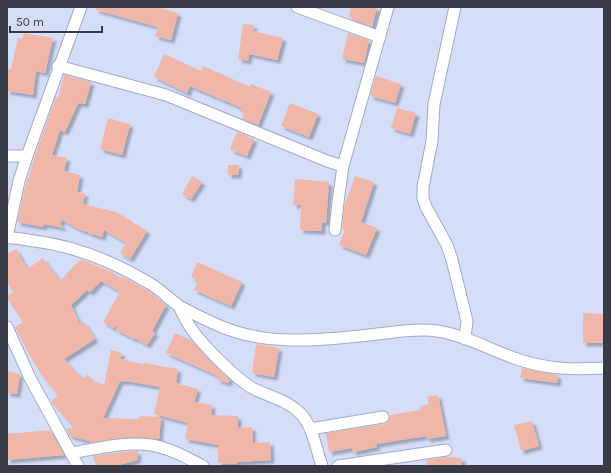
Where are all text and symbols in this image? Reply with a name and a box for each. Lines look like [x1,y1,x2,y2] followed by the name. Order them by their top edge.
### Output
[10,8,102,34] scale bar
[16,15,44,29] text: 50 m

